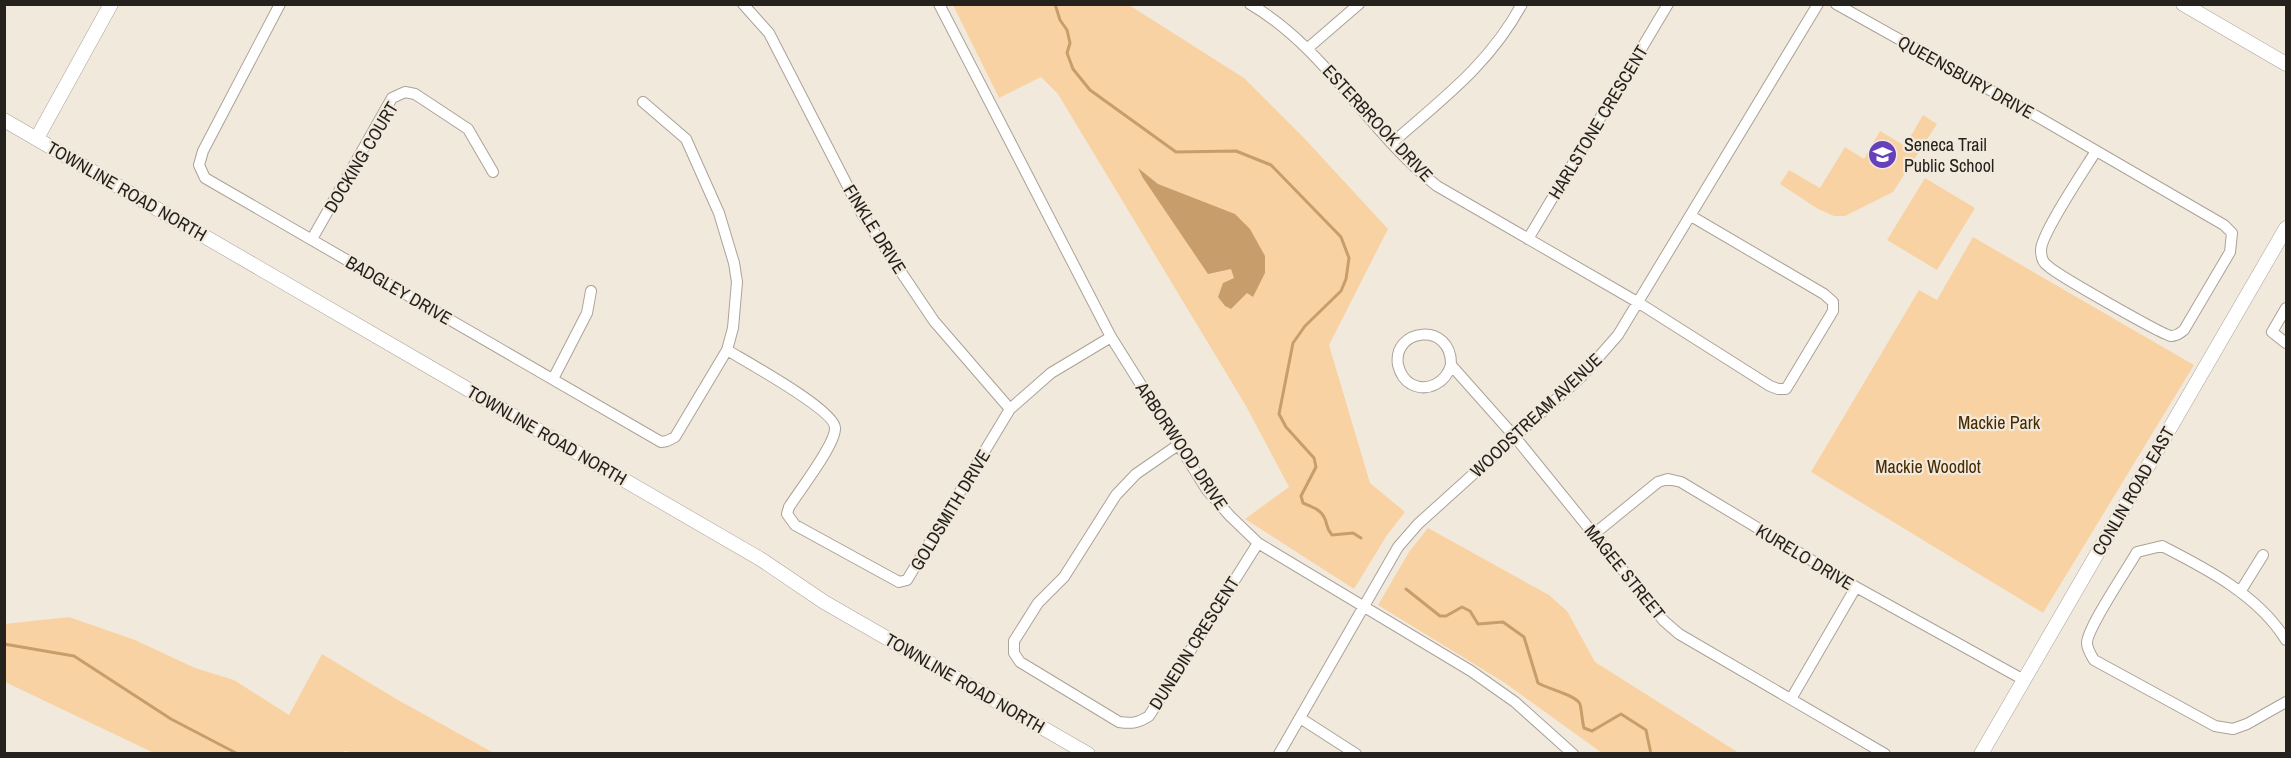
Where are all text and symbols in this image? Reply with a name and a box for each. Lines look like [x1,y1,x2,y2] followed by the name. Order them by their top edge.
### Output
[1893,29,2039,125] street label: QUEENSBURY DRIVE
[1542,40,1654,204] street label: HARLSTONE CRESCENT
[1317,59,1439,187] street label: ESTERBROOK DRIVE
[318,97,404,217] street label: DOCKING COURT
[1904,132,1994,178] place label: Seneca Trail Public School
[42,135,212,247] street label: TOWNLINE ROAD NORTH
[1867,138,1899,170] school or university icon: Seneca Trail Public School
[838,180,912,278] street label: FINKLE DRIVE
[341,249,457,331] street label: BADGLEY DRIVE
[1465,347,1607,483] street label: WOODSTREAM AVENUE
[1129,376,1234,515] street label: ARBORWOOD DRIVE
[462,379,632,491] street label: TOWNLINE ROAD NORTH
[1958,410,2041,435] park label: Mackie Park
[2086,422,2180,560] street label: CONLIN ROAD EAST
[904,445,996,575] street label: GOLDSMITH DRIVE
[1875,454,1981,479] park label: Mackie Woodlot
[1751,518,1859,596] street label: KURELO DRIVE
[1579,519,1671,625] street label: MAGEE STREET
[1143,572,1245,714] street label: DUNEDIN CRESCENT
[880,627,1050,739] street label: TOWNLINE ROAD NORTH

